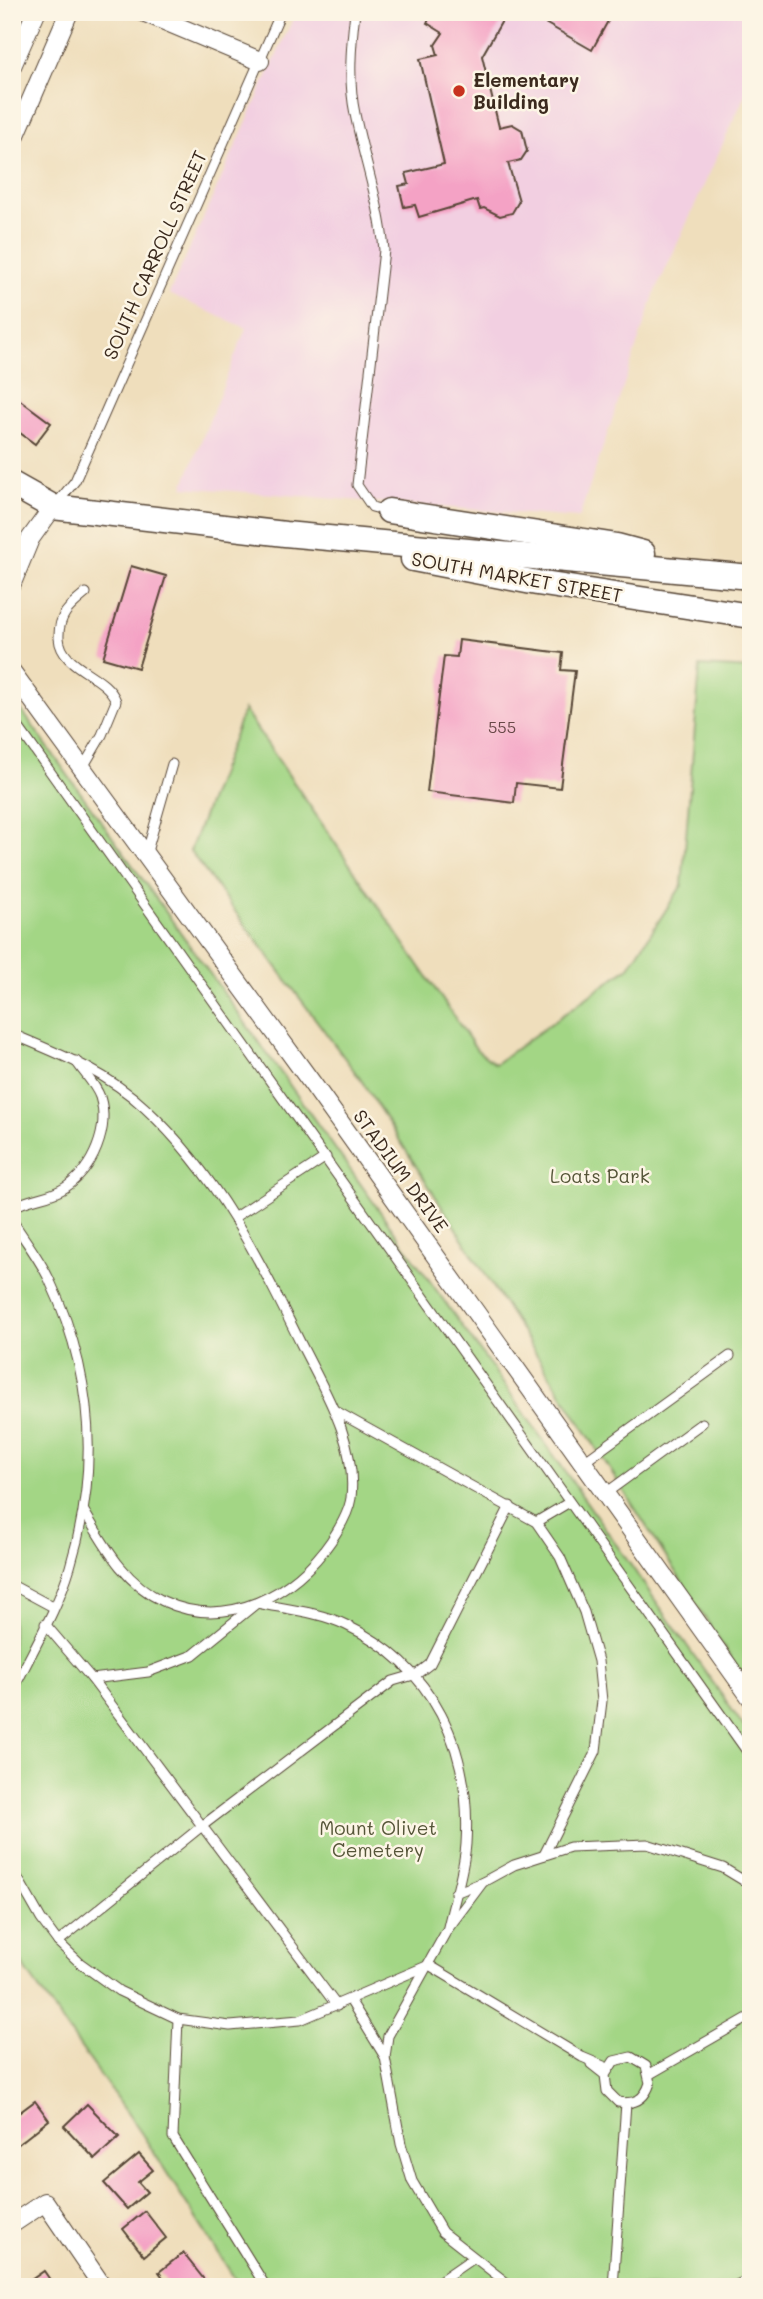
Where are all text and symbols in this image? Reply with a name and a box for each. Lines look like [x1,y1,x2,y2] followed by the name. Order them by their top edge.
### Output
[473,67,579,114] place label: Elementary Building
[451,83,467,99] marker: Elementary Building
[97,146,212,363] street label: SOUTH CARROLL STREET
[410,546,625,607] street label: SOUTH MARKET STREET
[488,716,516,737] house number: 555
[348,1104,455,1237] street label: STADIUM DRIVE
[550,1163,650,1188] park label: Loats Park
[319,1815,437,1862] park label: Mount Olivet Cemetery

